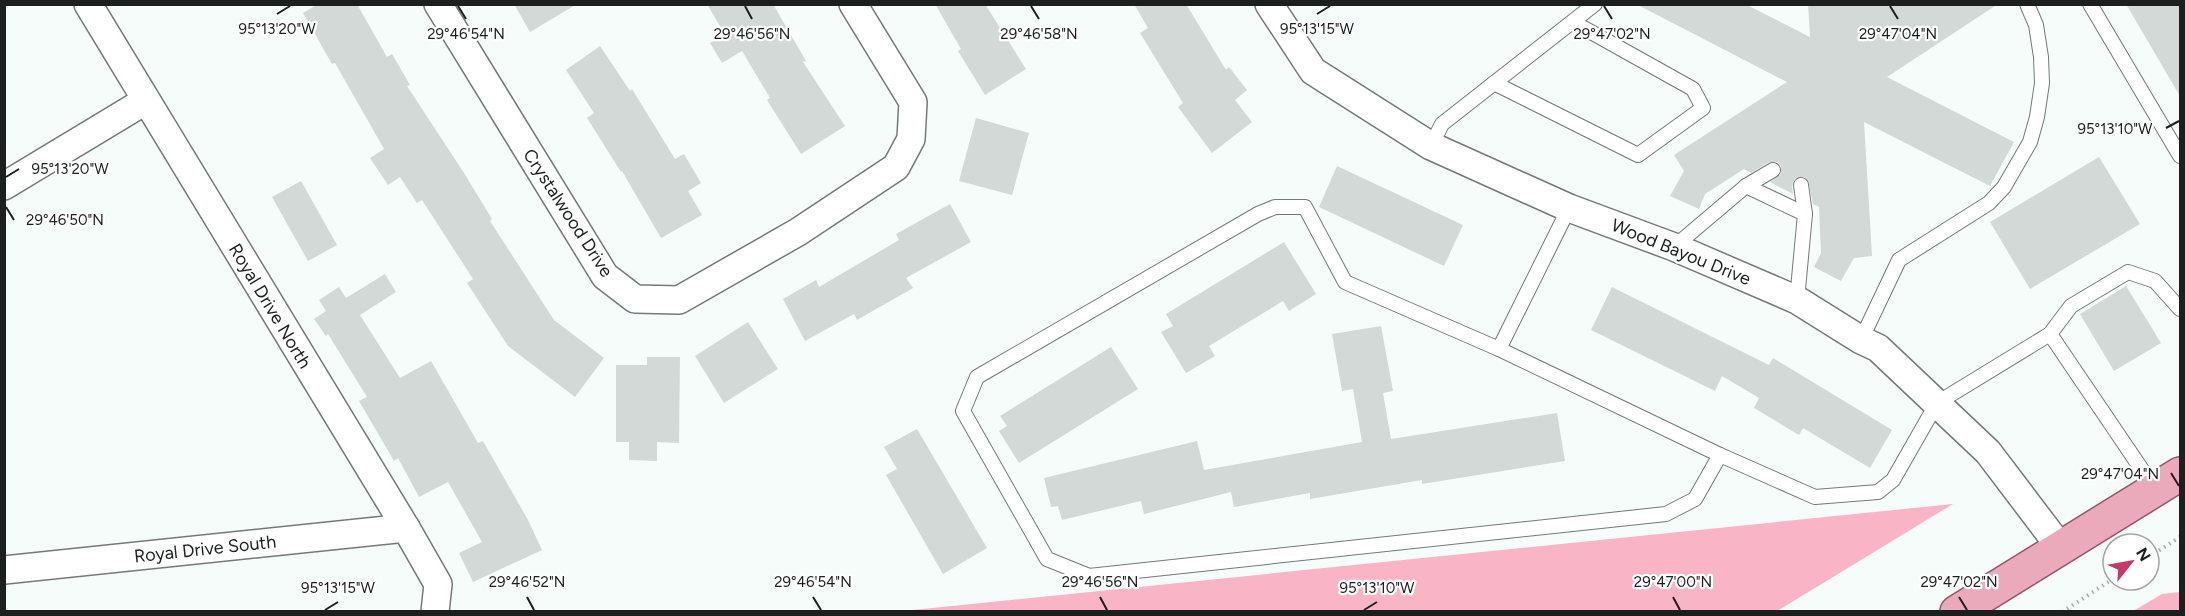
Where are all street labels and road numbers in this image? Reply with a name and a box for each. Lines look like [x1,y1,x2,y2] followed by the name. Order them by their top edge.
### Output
[518,145,618,281] street label: Crystalwood Drive
[1608,214,1754,290] street label: Wood Bayou Drive
[224,240,316,372] street label: Royal Drive North
[133,531,277,567] street label: Royal Drive South

